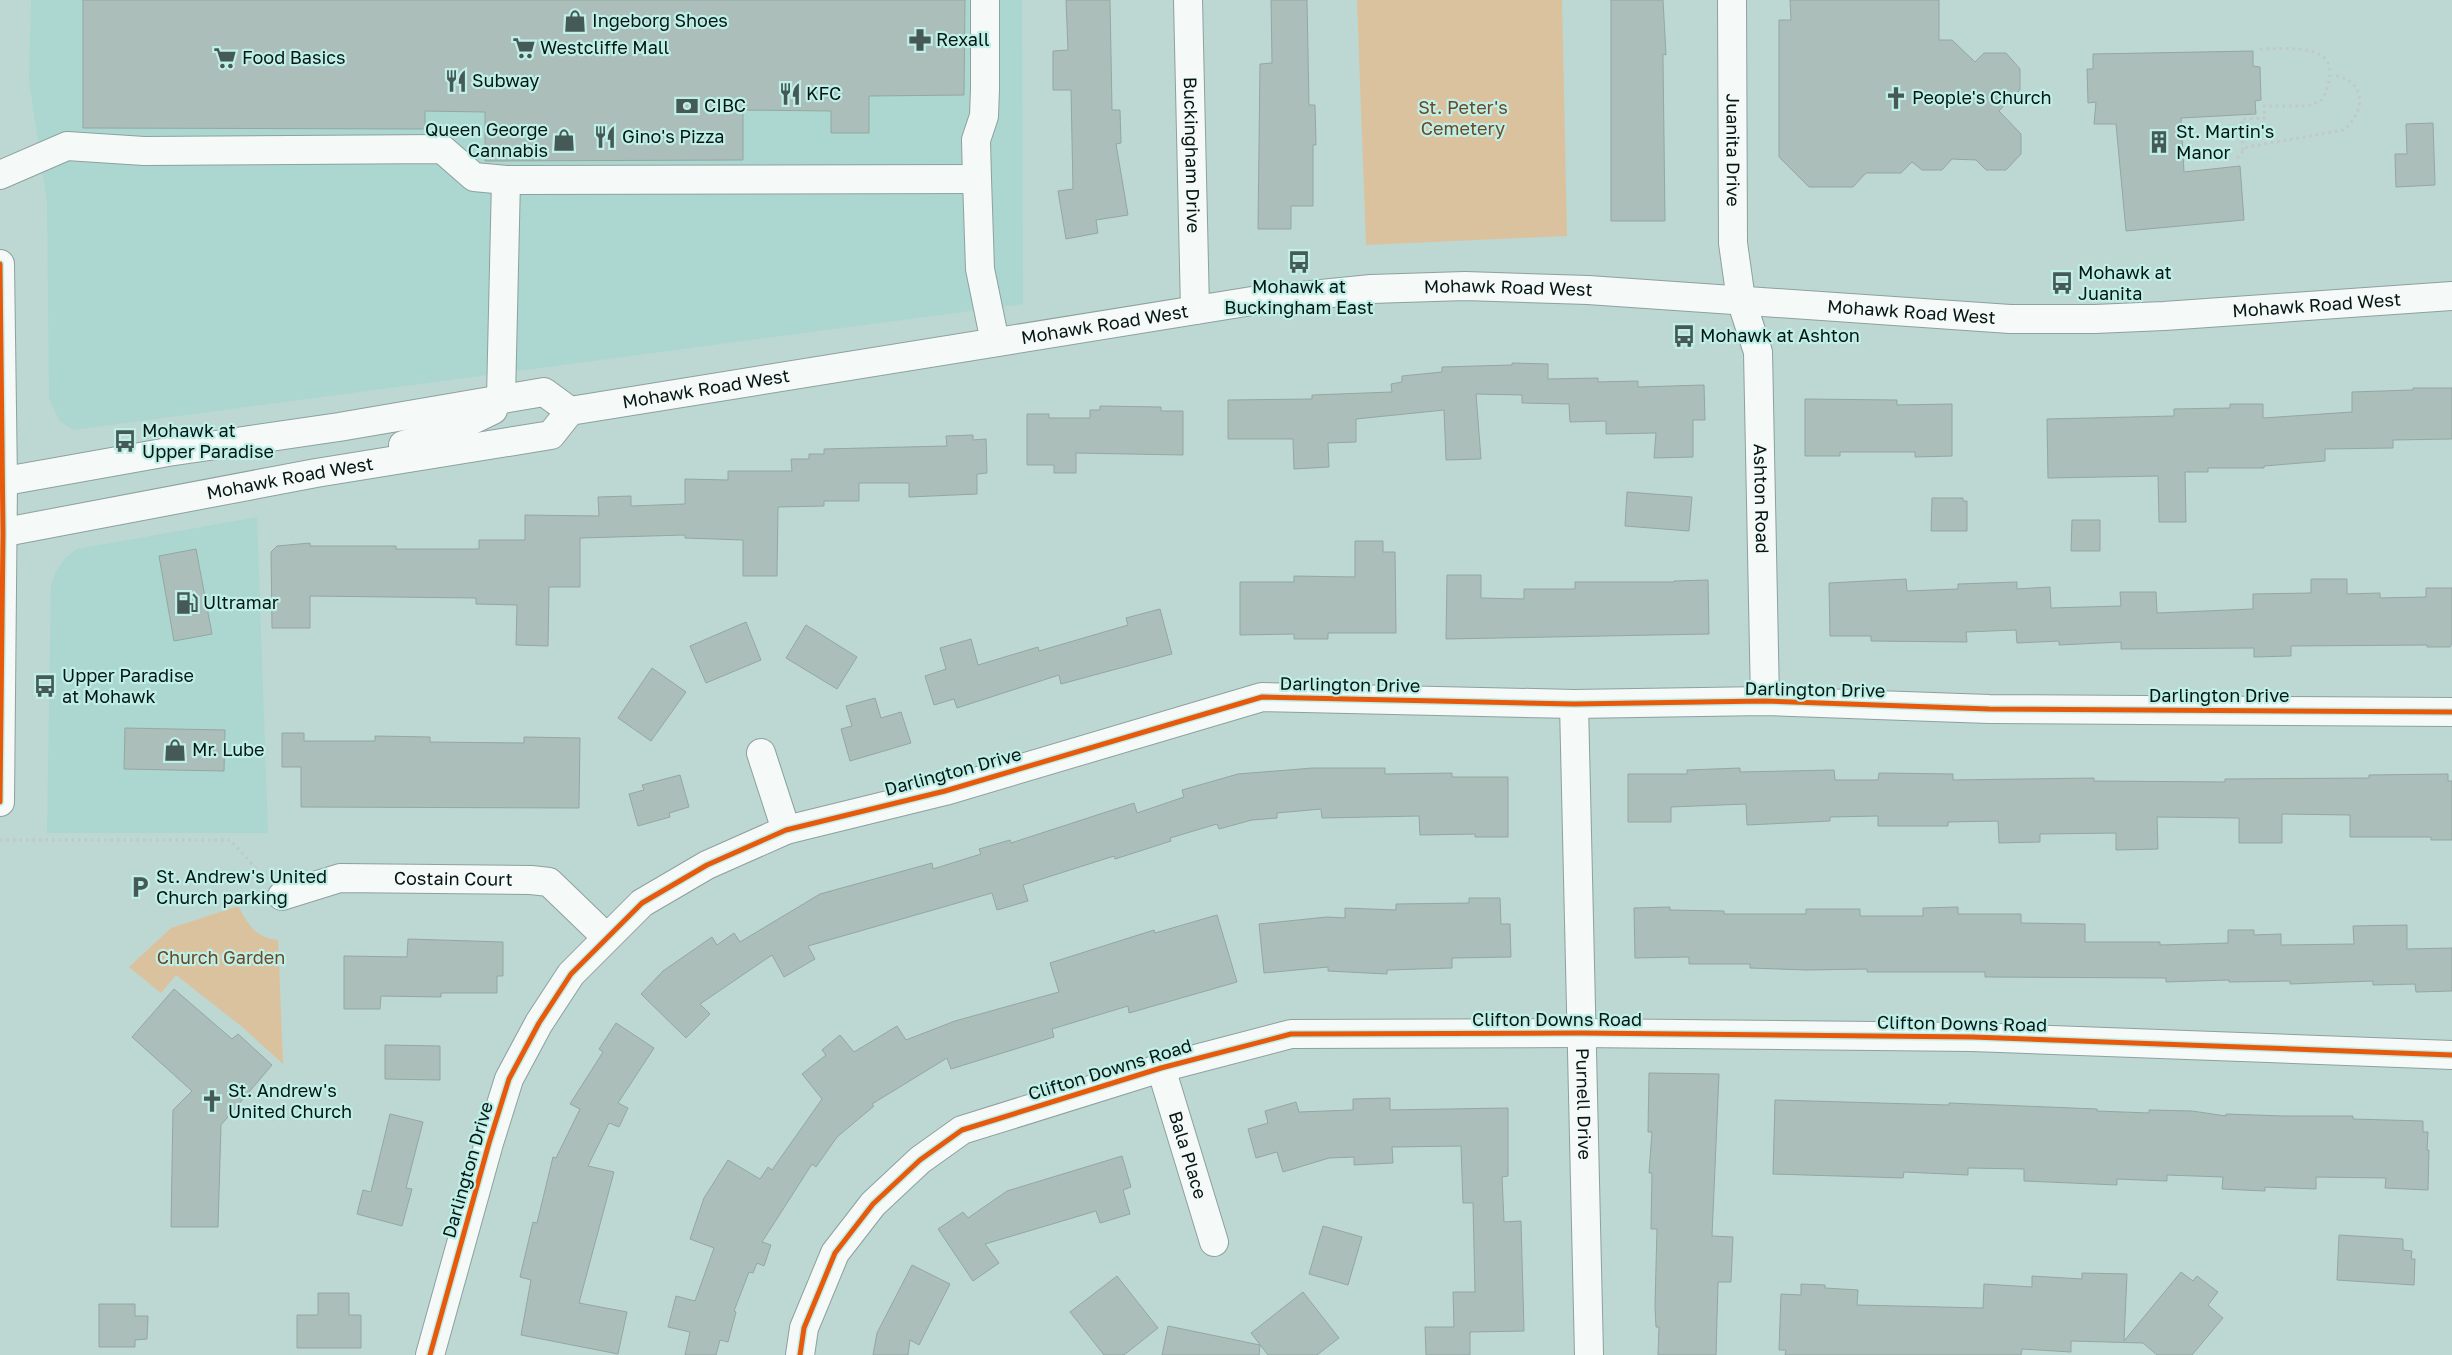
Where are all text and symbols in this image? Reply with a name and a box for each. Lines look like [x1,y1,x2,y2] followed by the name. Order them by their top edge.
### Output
[562,8,588,34] shop icon: Ingeborg Shoes
[592,9,728,31] place label: Ingeborg Shoes
[907,27,933,53] pharmacy icon: Rexall
[936,28,990,50] place label: Rexall
[511,35,537,61] supermarket icon: Westcliffe Mall
[540,36,670,58] place label: Westcliffe Mall
[212,45,238,71] supermarket icon: Food Basics
[242,46,346,68] place label: Food Basics
[443,68,469,94] restaurant icon: Subway
[472,69,539,91] place label: Subway
[1180,77,1205,233] street label: Buckingham Drive
[777,81,803,107] restaurant icon: KFC
[806,82,841,104] place label: KFC
[1883,85,1909,111] church icon: People's Church
[1912,86,2052,108] place label: People's Church
[674,93,700,119] bank icon: CIBC
[1722,93,1745,207] street label: Juanita Drive
[704,94,746,116] place label: CIBC
[1418,96,1508,139] park label: St. Peter's Cemetery
[425,118,548,161] place label: Queen George Cannabis
[2176,120,2274,163] place label: St. Martin's Manor
[592,124,618,150] restaurant icon: Gino's Pizza
[622,125,725,147] place label: Gino's Pizza
[551,127,577,153] shop icon: Queen George Cannabis
[2146,129,2172,155] building icon: St. Martin's Manor
[1286,249,1312,275] bus stop icon: Mohawk at Buckingham East
[2078,261,2172,304] place label: Mohawk at Juanita
[2049,270,2075,296] bus stop icon: Mohawk at Juanita
[1423,274,1593,300] street label: Mohawk Road West
[1224,275,1374,318] place label: Mohawk at Buckingham East
[2232,288,2402,321] street label: Mohawk Road West
[1826,294,1997,328] street label: Mohawk Road West
[1019,299,1190,348] street label: Mohawk Road West
[1671,323,1697,349] bus stop icon: Mohawk at Ashton
[1700,324,1860,346] place label: Mohawk at Ashton
[621,364,791,412] street label: Mohawk Road West
[142,419,274,462] place label: Mohawk at Upper Paradise
[112,428,138,454] bus stop icon: Mohawk at Upper Paradise
[1750,443,1774,554] street label: Ashton Road
[205,452,375,504] street label: Mohawk Road West
[174,590,200,616] fuel station icon: Ultramar
[203,591,279,613] place label: Ultramar
[62,664,194,707] place label: Upper Paradise at Mohawk
[1279,672,1421,696] street label: Darlington Drive
[32,673,58,699] bus stop icon: Upper Paradise at Mohawk
[1744,677,1886,701] street label: Darlington Drive
[2149,684,2289,706] street label: Darlington Drive
[162,737,188,763] shop icon: Mr. Lube
[192,738,265,760] place label: Mr. Lube
[882,742,1024,800] street label: Darlington Drive
[156,865,327,908] place label: St. Andrew's United Church parking
[394,867,513,890] street label: Costain Court
[127,874,153,900] parking icon: St. Andrew's United Church parking
[157,946,285,968] park label: Church Garden
[1472,1008,1642,1030] street label: Clifton Downs Road
[1877,1011,2047,1035] street label: Clifton Downs Road
[1025,1034,1194,1104] street label: Clifton Downs Road
[1572,1048,1597,1160] street label: Purnell Drive
[228,1079,352,1122] place label: St. Andrew's United Church
[199,1088,225,1114] church icon: St. Andrew's United Church
[437,1099,497,1240] street label: Darlington Drive
[1165,1108,1212,1201] street label: Bala Place

